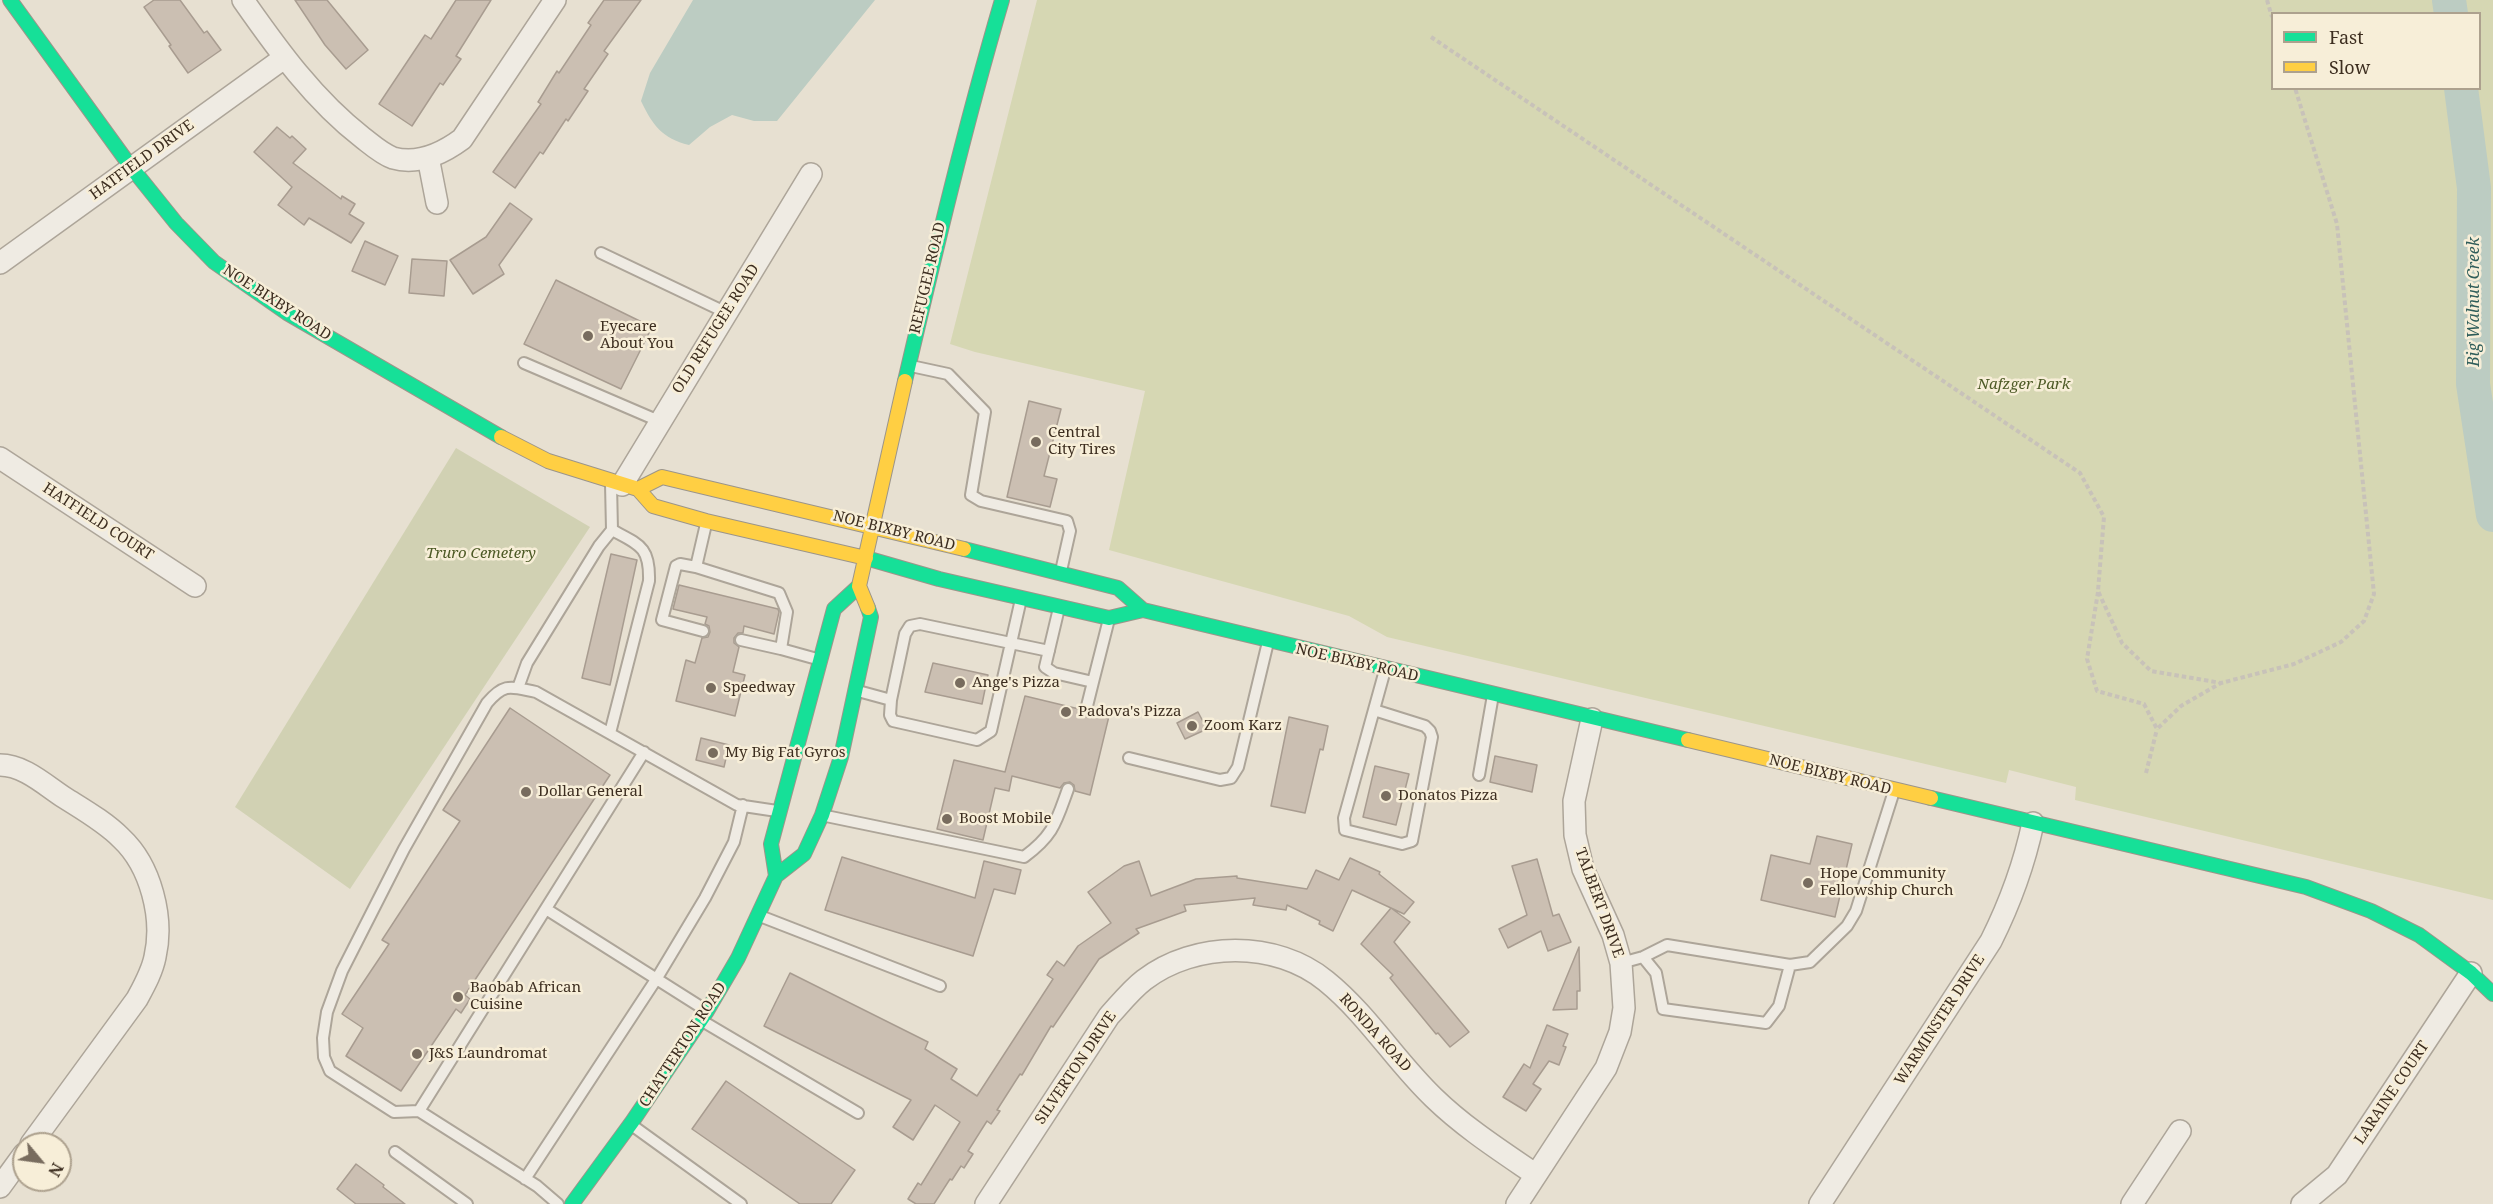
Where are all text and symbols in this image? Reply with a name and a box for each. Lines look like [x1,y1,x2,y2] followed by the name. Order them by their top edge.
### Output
[2271,12,2481,90] legend
[2329,25,2364,49] text: Fast
[2329,55,2370,79] text: Slow
[86,116,198,204] street label: HATFIELD DRIVE
[906,220,950,336] street label: REFUGEE ROAD
[2464,237,2484,367] water label: Big Walnut Creek
[220,261,334,345] street label: NOE BIXBY ROAD
[669,261,763,397] street label: OLD REFUGEE ROAD
[600,318,674,353] place label: Eyecare About You
[581,329,595,343] marker: Eyecare About You
[1978,376,2070,394] park label: Nafzger Park
[1048,424,1116,459] place label: Central City Tires
[1029,435,1043,449] marker: Central City Tires
[39,479,157,565] street label: HATFIELD COURT
[831,507,957,555] street label: NOE BIXBY ROAD
[426,545,536,563] park label: Truro Cemetery
[1294,640,1420,686] street label: NOE BIXBY ROAD
[972,674,1060,692] place label: Ange's Pizza
[953,676,967,690] marker: Ange's Pizza
[723,679,795,697] place label: Speedway
[704,681,718,695] marker: Speedway
[1078,703,1181,721] place label: Padova's Pizza
[1059,705,1073,719] marker: Padova's Pizza
[1204,717,1282,735] place label: Zoom Karz
[1185,719,1199,733] marker: Zoom Karz
[725,744,846,762] place label: My Big Fat Gyros
[706,746,720,760] marker: My Big Fat Gyros
[1767,751,1893,799] street label: NOE BIXBY ROAD
[538,783,643,801] place label: Dollar General
[519,785,533,799] marker: Dollar General
[1398,787,1498,805] place label: Donatos Pizza
[1379,789,1393,803] marker: Donatos Pizza
[959,810,1051,828] place label: Boost Mobile
[940,812,954,826] marker: Boost Mobile
[1571,846,1627,960] street label: TALBERT DRIVE
[1820,865,1954,900] place label: Hope Community Fellowship Church
[1801,876,1815,890] marker: Hope Community Fellowship Church
[1891,951,1989,1089] street label: WARMINSTER DRIVE
[470,979,581,1014] place label: Baobab African Cuisine
[636,979,730,1111] street label: CHATTERTON ROAD
[451,990,465,1004] marker: Baobab African Cuisine
[1335,990,1415,1076] street label: RONDA ROAD
[1032,1008,1120,1128] street label: SILVERTON DRIVE
[2351,1038,2433,1148] street label: LARAINE COURT
[429,1045,547,1063] place label: J&S Laundromat
[410,1047,424,1061] marker: J&S Laundromat
[12,1132,72,1192] north arrow
[43,1159,69,1181] text: N

